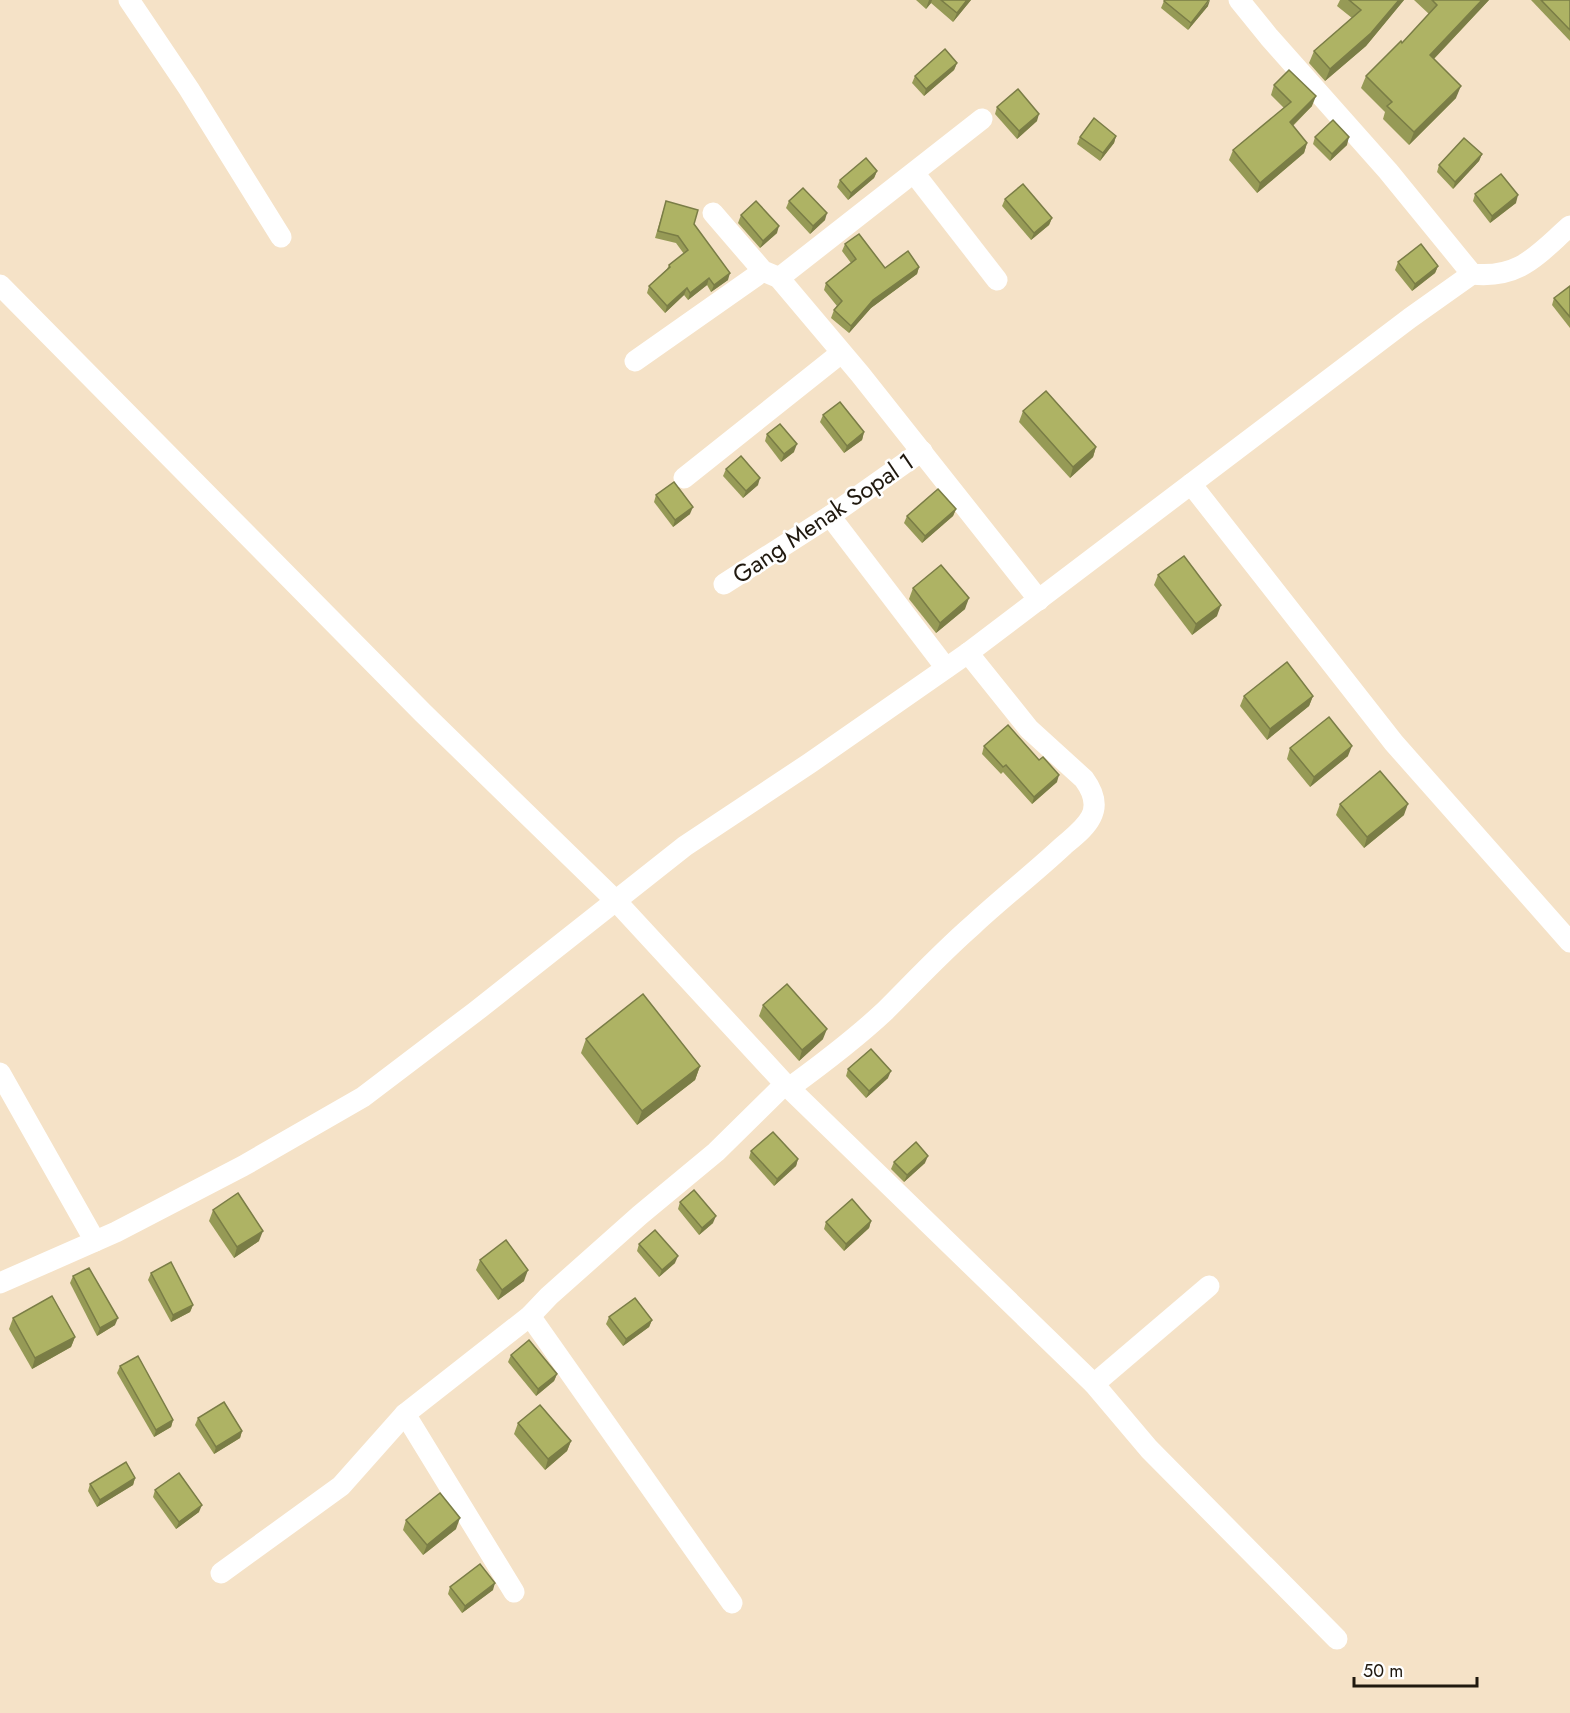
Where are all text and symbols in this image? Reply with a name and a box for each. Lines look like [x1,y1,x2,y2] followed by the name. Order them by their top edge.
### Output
[725,444,921,592] street label: Gang Menak Sopal 1
[1354,1650,1477,1688] scale bar
[1363,1658,1403,1684] text: 50 m

